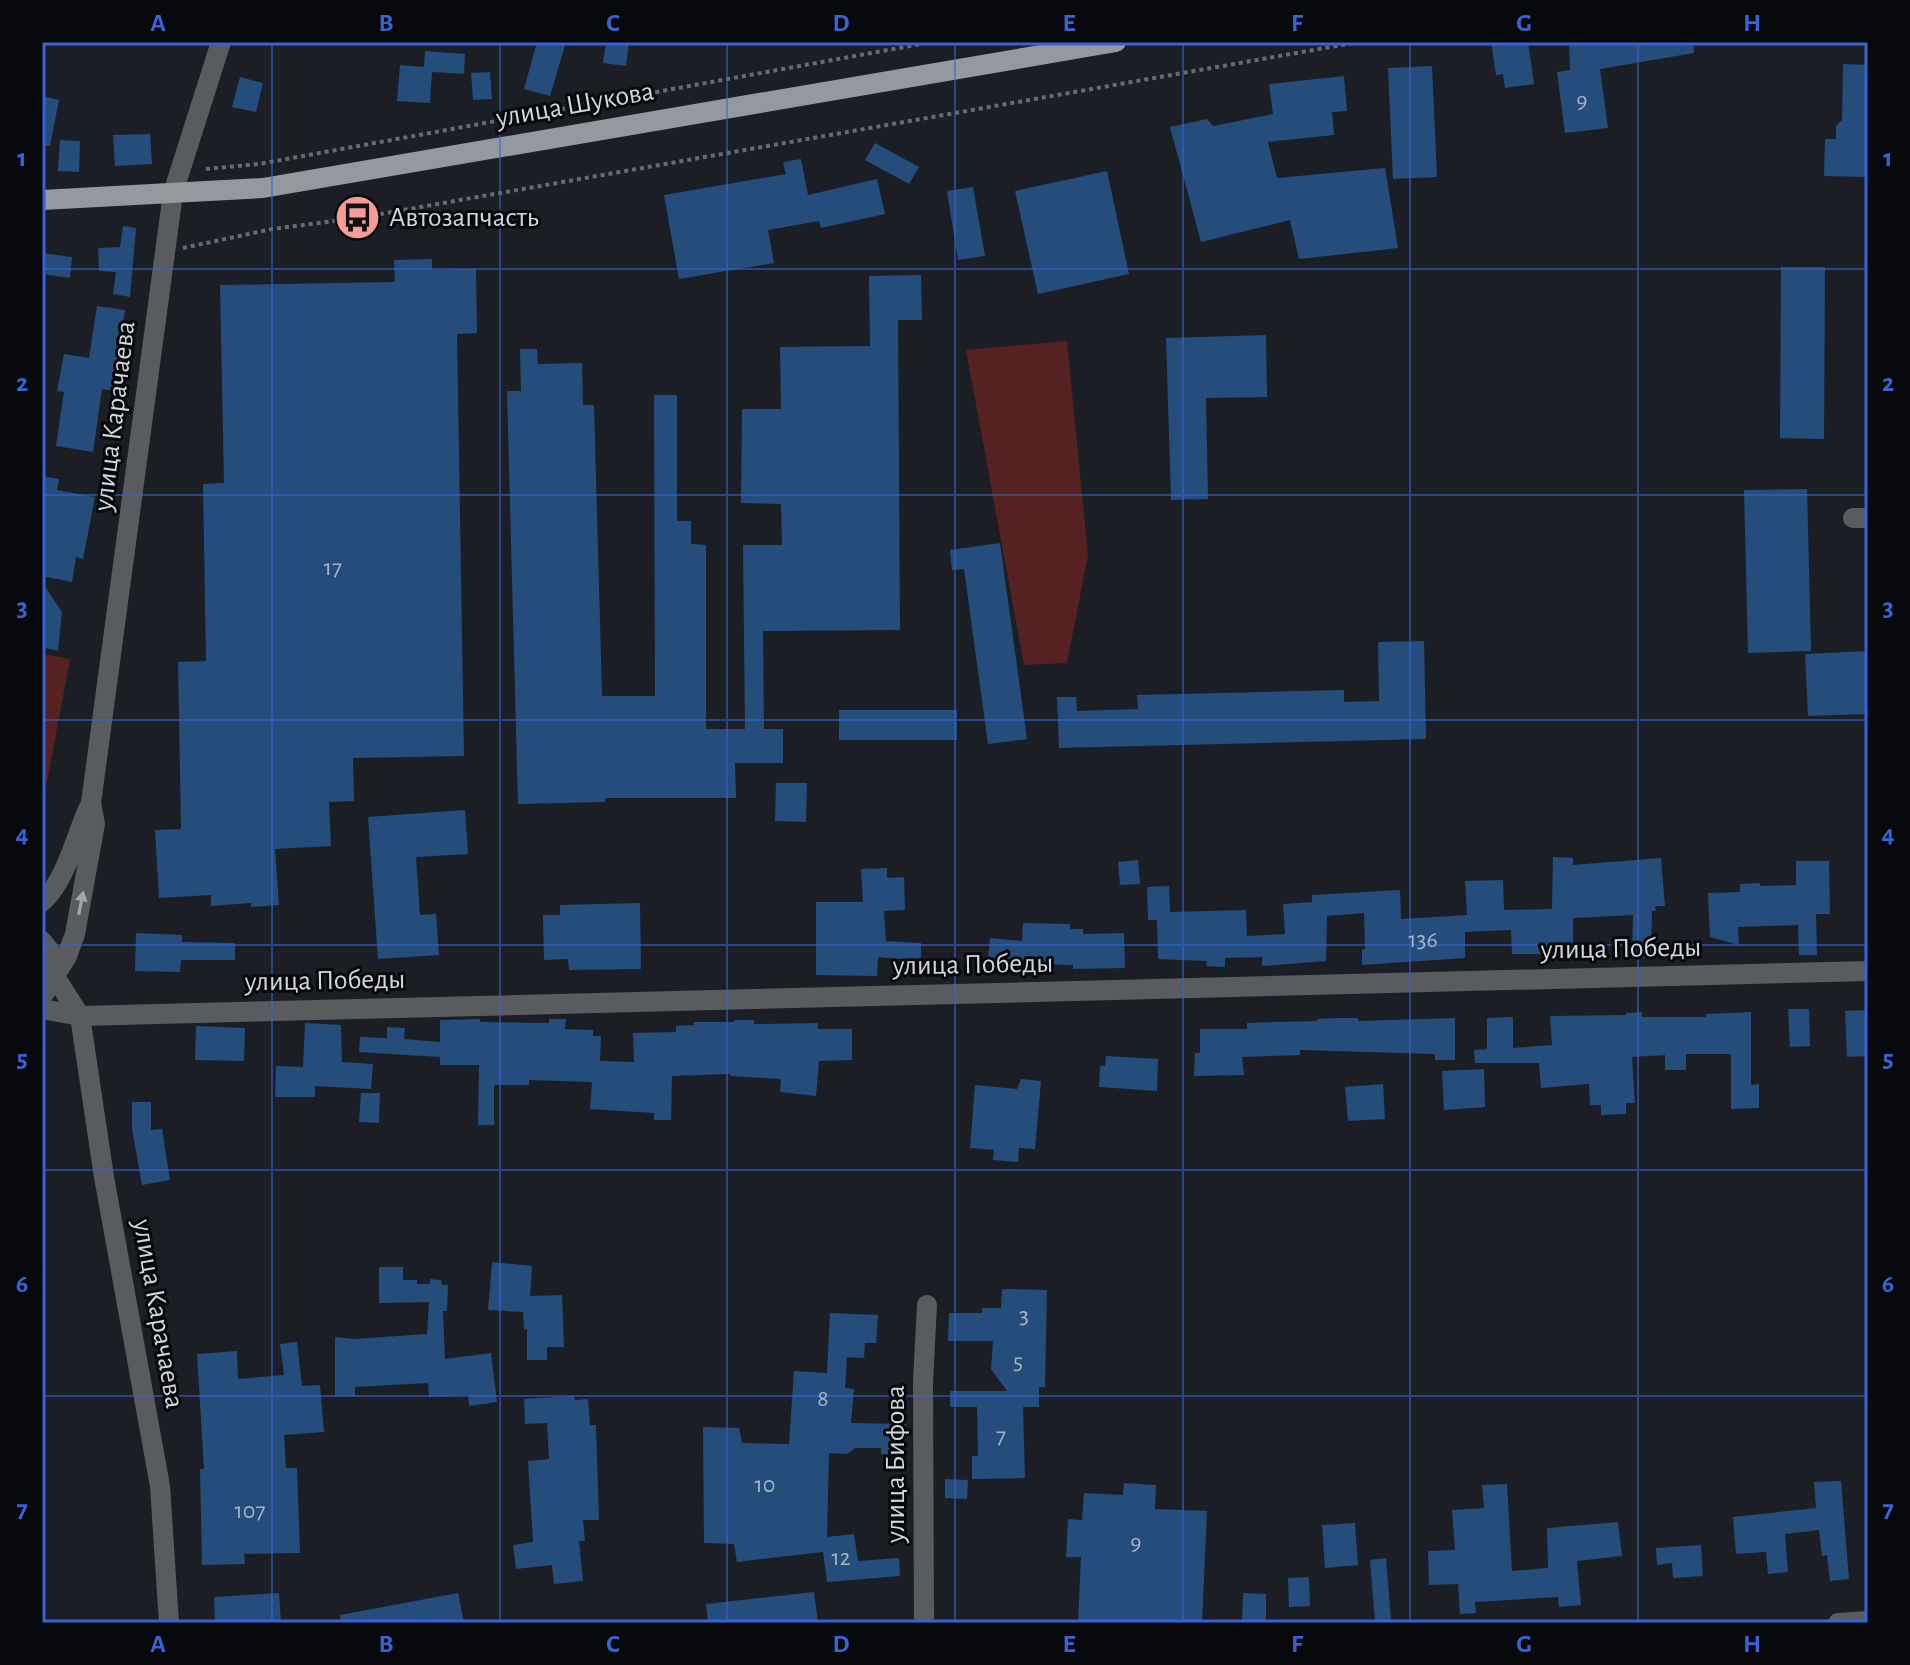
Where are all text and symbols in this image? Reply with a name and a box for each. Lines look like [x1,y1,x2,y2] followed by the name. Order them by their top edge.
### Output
[150,10,166,36] text: A
[378,10,394,36] text: B
[606,10,620,36] text: C
[832,10,850,36] text: D
[1062,10,1076,36] text: E
[1291,10,1304,36] text: F
[1516,10,1532,36] text: G
[1743,10,1761,36] text: H
[493,77,656,133] street label: улица Шукова
[1576,89,1588,113] house number: 9
[17,145,27,171] text: 1
[1883,145,1893,171] text: 1
[334,194,382,242] bus stop icon: Автозапчасть
[389,204,539,232] place label: Автозапчасть
[89,319,141,514] street label: улица Карачаева
[16,370,28,396] text: 2
[1882,370,1894,396] text: 2
[324,556,342,580] house number: 17
[16,595,28,621] text: 3
[1882,595,1894,621] text: 3
[15,821,29,847] text: 4
[1881,821,1895,847] text: 4
[75,890,87,915] one-way arrow
[1408,928,1438,952] house number: 136
[1539,934,1702,964] street label: улица Победы
[891,950,1054,980] street label: улица Победы
[243,966,406,996] street label: улица Победы
[16,1046,28,1072] text: 5
[1882,1046,1894,1072] text: 5
[127,1216,188,1411] street label: улица Карачаева
[16,1271,28,1297] text: 6
[1882,1271,1894,1297] text: 6
[1019,1304,1029,1328] house number: 3
[1013,1350,1023,1374] house number: 5
[882,1385,910,1544] street label: улица Бифова
[817,1387,829,1411] house number: 8
[996,1424,1006,1448] house number: 7
[755,1473,775,1497] house number: 10
[16,1496,28,1522] text: 7
[1882,1496,1894,1522] text: 7
[235,1499,265,1523] house number: 107
[1130,1531,1142,1555] house number: 9
[831,1546,851,1570] house number: 12
[150,1631,166,1657] text: A
[378,1631,394,1657] text: B
[606,1631,620,1657] text: C
[832,1631,850,1657] text: D
[1062,1631,1076,1657] text: E
[1291,1631,1304,1657] text: F
[1516,1631,1532,1657] text: G
[1743,1631,1761,1657] text: H

